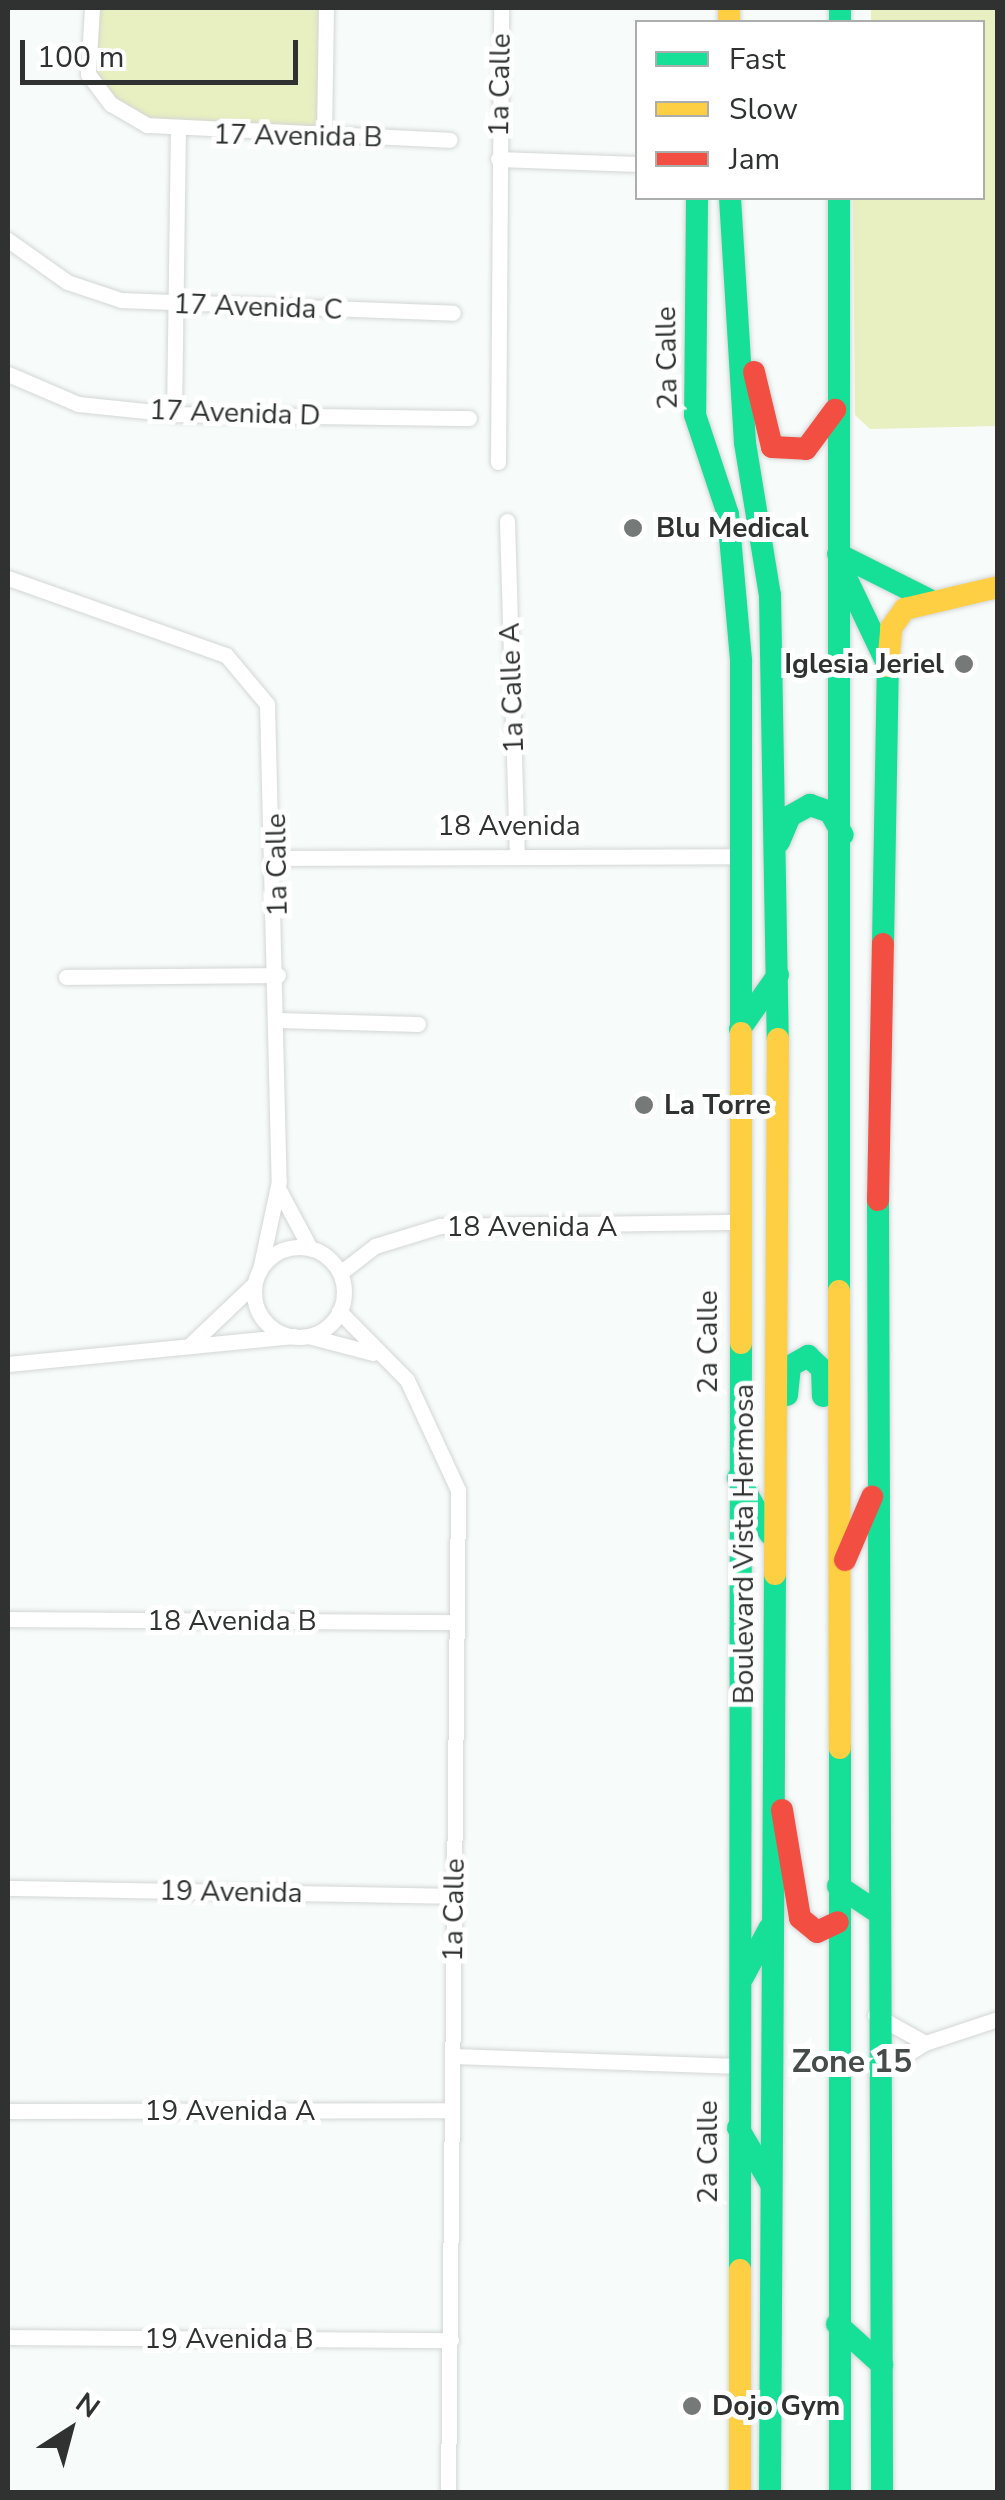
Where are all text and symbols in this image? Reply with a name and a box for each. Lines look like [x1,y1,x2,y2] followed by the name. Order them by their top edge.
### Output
[25,20,302,82] scale bar
[635,20,985,200] legend
[482,33,518,137] street label: 1a Calle
[37,37,124,78] text: 100 m
[729,39,786,80] text: Fast
[729,89,798,130] text: Slow
[213,118,383,154] street label: 17 Avenida B
[729,139,780,180] text: Jam
[173,287,343,327] street label: 17 Avenida C
[649,306,685,410] street label: 2a Calle
[149,393,321,433] street label: 17 Avenida D
[656,511,809,545] place label: Blu Medical
[620,515,646,541] marker: Blu Medical
[493,622,531,754] street label: 1a Calle A
[784,647,944,681] place label: Iglesia Jeriel
[953,653,975,675] marker: Iglesia Jeriel
[437,809,581,843] street label: 18 Avenida
[259,813,295,917] street label: 1a Calle
[664,1088,771,1122] place label: La Torre
[633,1094,655,1116] marker: La Torre
[447,1210,617,1244] street label: 18 Avenida A
[691,1290,725,1394] street label: 2a Calle
[727,1384,761,1704] street label: Boulevard Vista Hermosa
[147,1604,317,1638] street label: 18 Avenida B
[436,1858,472,1962] street label: 1a Calle
[159,1874,303,1910] street label: 19 Avenida
[792,2043,912,2081] district label: Zone 15
[145,2094,315,2128] street label: 19 Avenida A
[691,2100,725,2204] street label: 2a Calle
[144,2322,314,2356] street label: 19 Avenida B
[20,2380,120,2480] north arrow
[68,2384,107,2427] text: N
[712,2389,840,2423] place label: Dojo Gym
[681,2395,703,2417] marker: Dojo Gym

